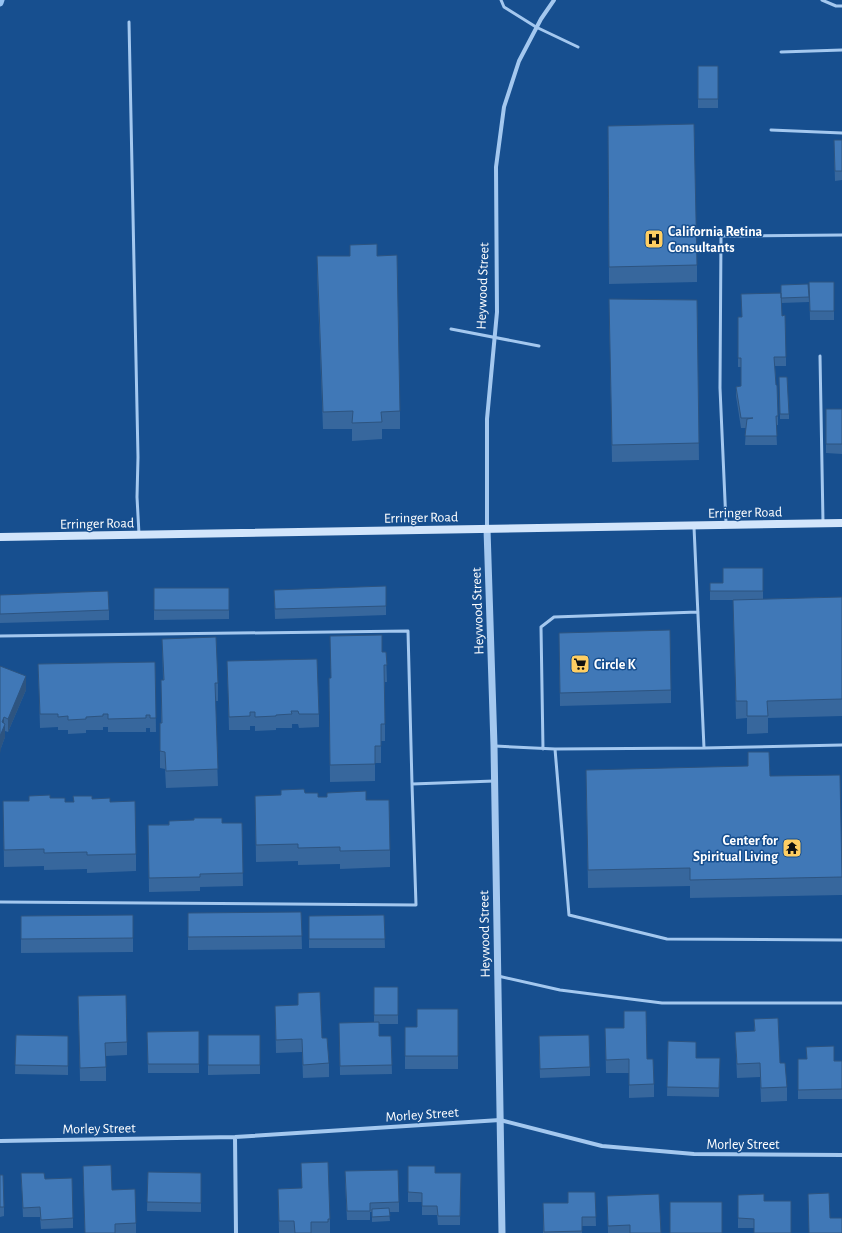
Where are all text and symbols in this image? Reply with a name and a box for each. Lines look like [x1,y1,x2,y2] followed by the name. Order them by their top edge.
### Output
[668,225,763,255] place label: California Retina Consultants
[643,228,665,250] hospital icon: California Retina Consultants
[474,242,492,330] street label: Heywood Street
[708,505,782,521] street label: Erringer Road
[384,510,458,526] street label: Erringer Road
[60,516,134,532] street label: Erringer Road
[469,567,487,655] street label: Heywood Street
[569,653,591,675] supermarket icon: Circle K
[594,658,637,672] place label: Circle K
[693,834,779,864] place label: Center for Spiritual Living
[781,837,803,859] temple icon: Center for Spiritual Living
[477,890,493,978] street label: Heywood Street
[385,1105,460,1125] street label: Morley Street
[62,1121,136,1137] street label: Morley Street
[706,1138,780,1152] street label: Morley Street

